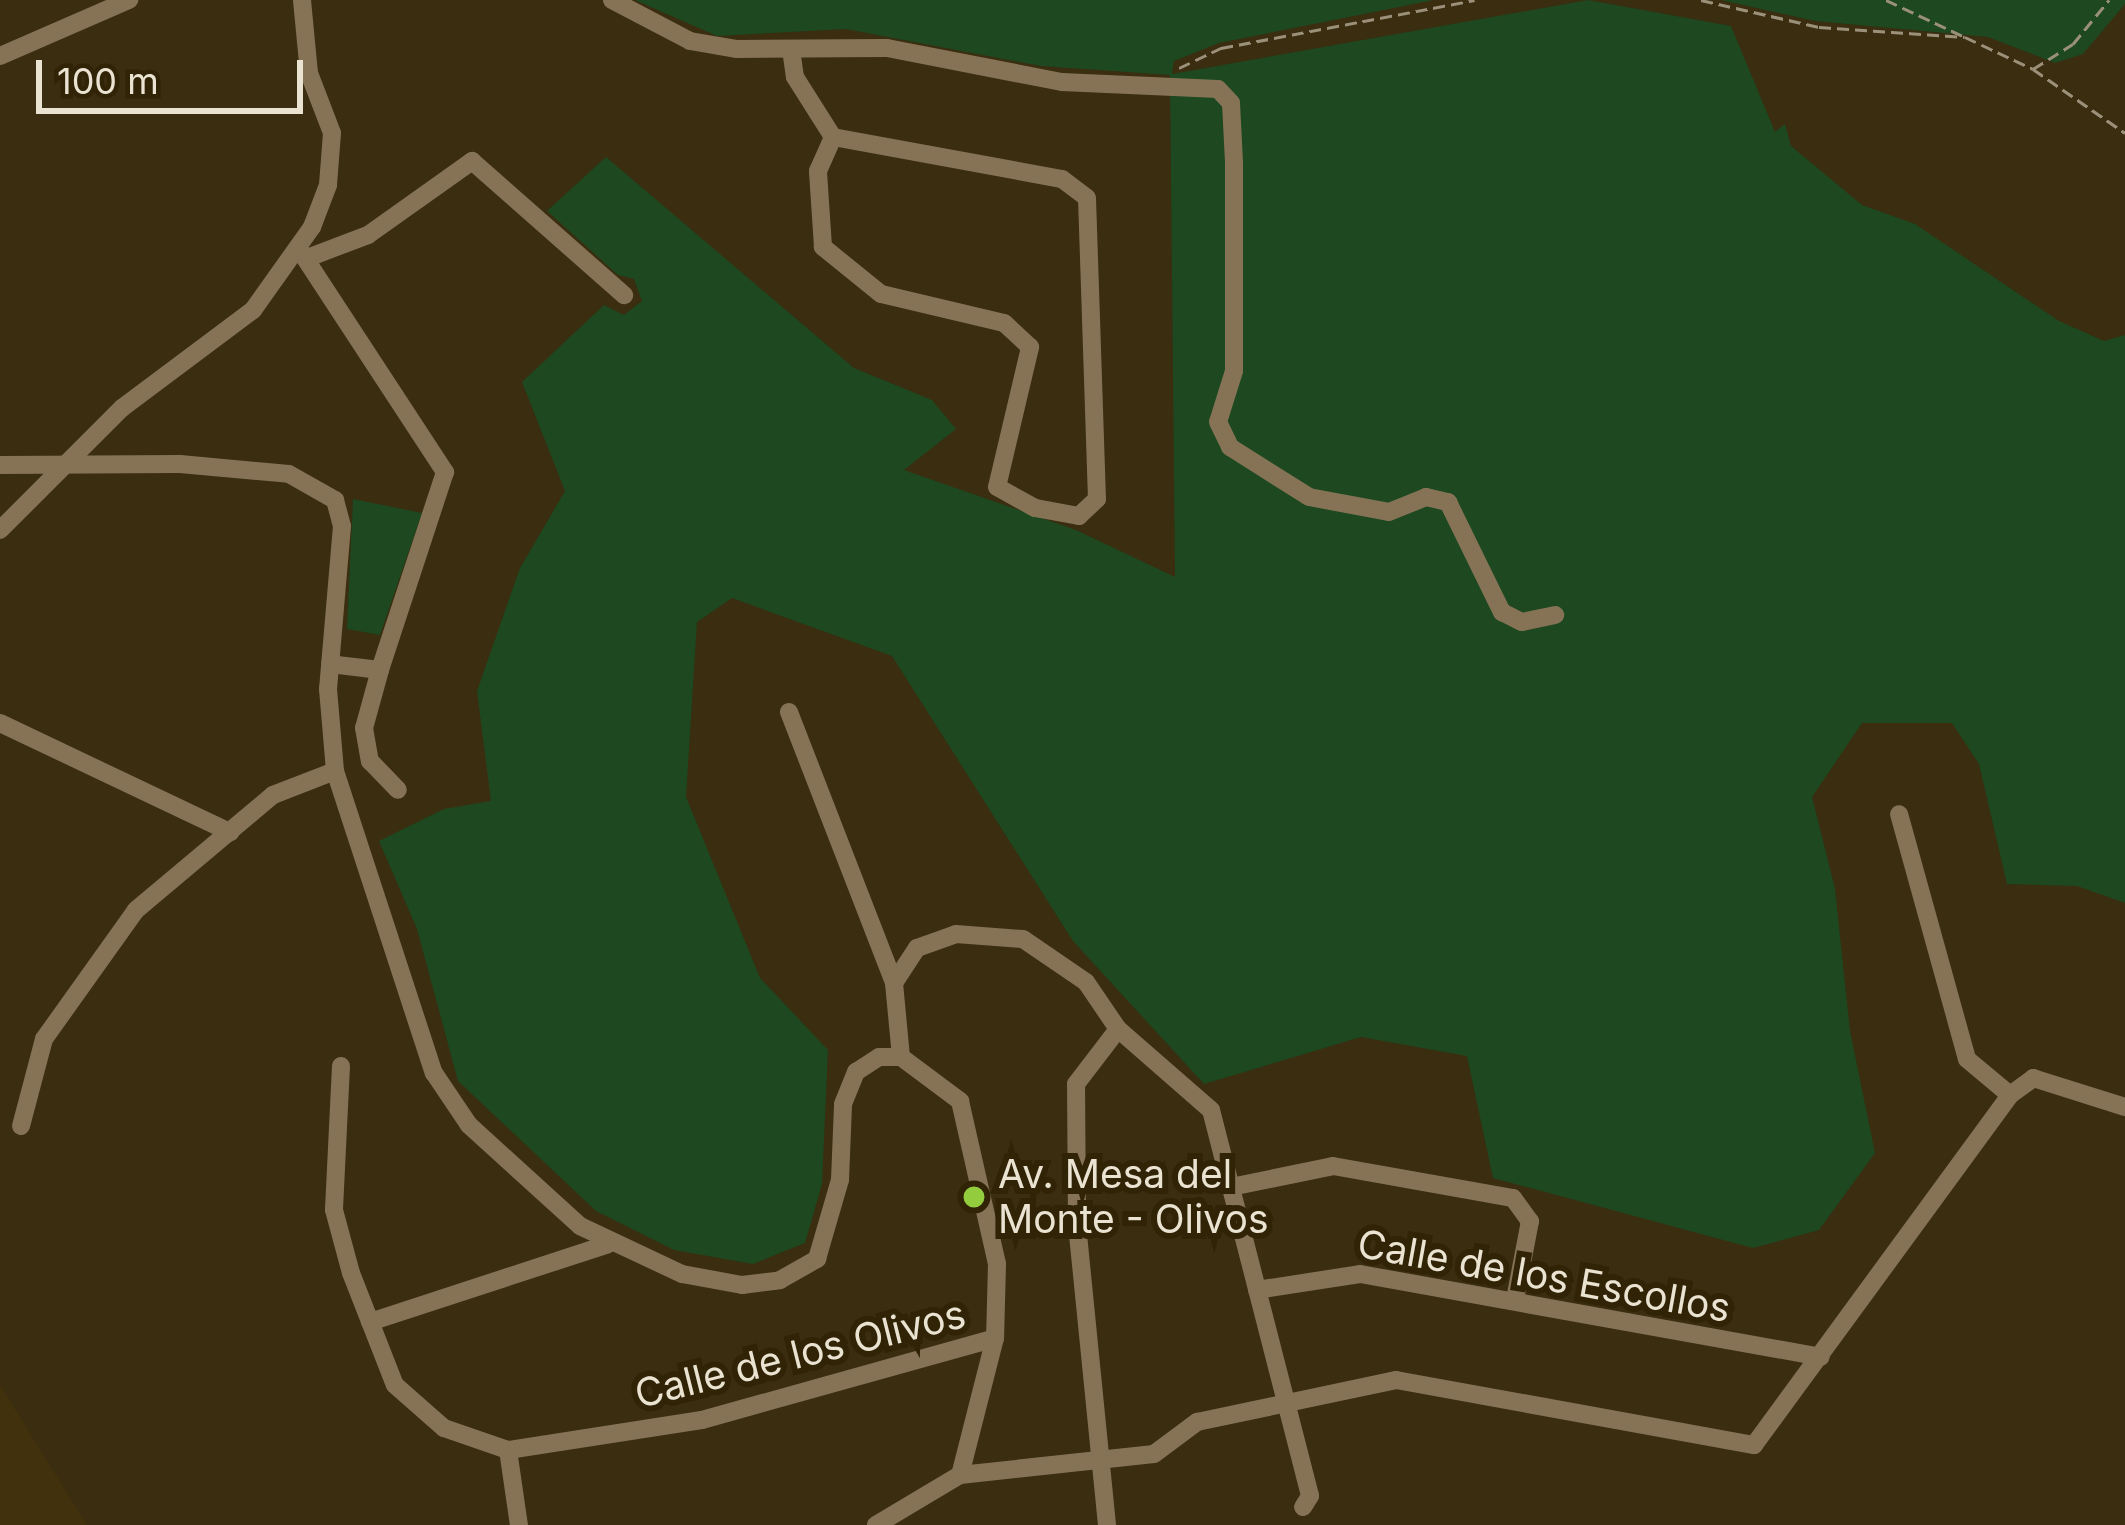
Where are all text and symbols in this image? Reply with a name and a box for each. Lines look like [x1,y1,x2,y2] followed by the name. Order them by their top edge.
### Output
[42,36,309,110] scale bar
[57,59,159,103] text: 100 m
[998,1152,1268,1243] place label: Av. Mesa del Monte - Olivos
[961,1184,987,1210] marker: Av. Mesa del Monte - Olivos
[1354,1220,1734,1332] street label: Calle de los Escollos
[630,1290,970,1418] street label: Calle de los Olivos

